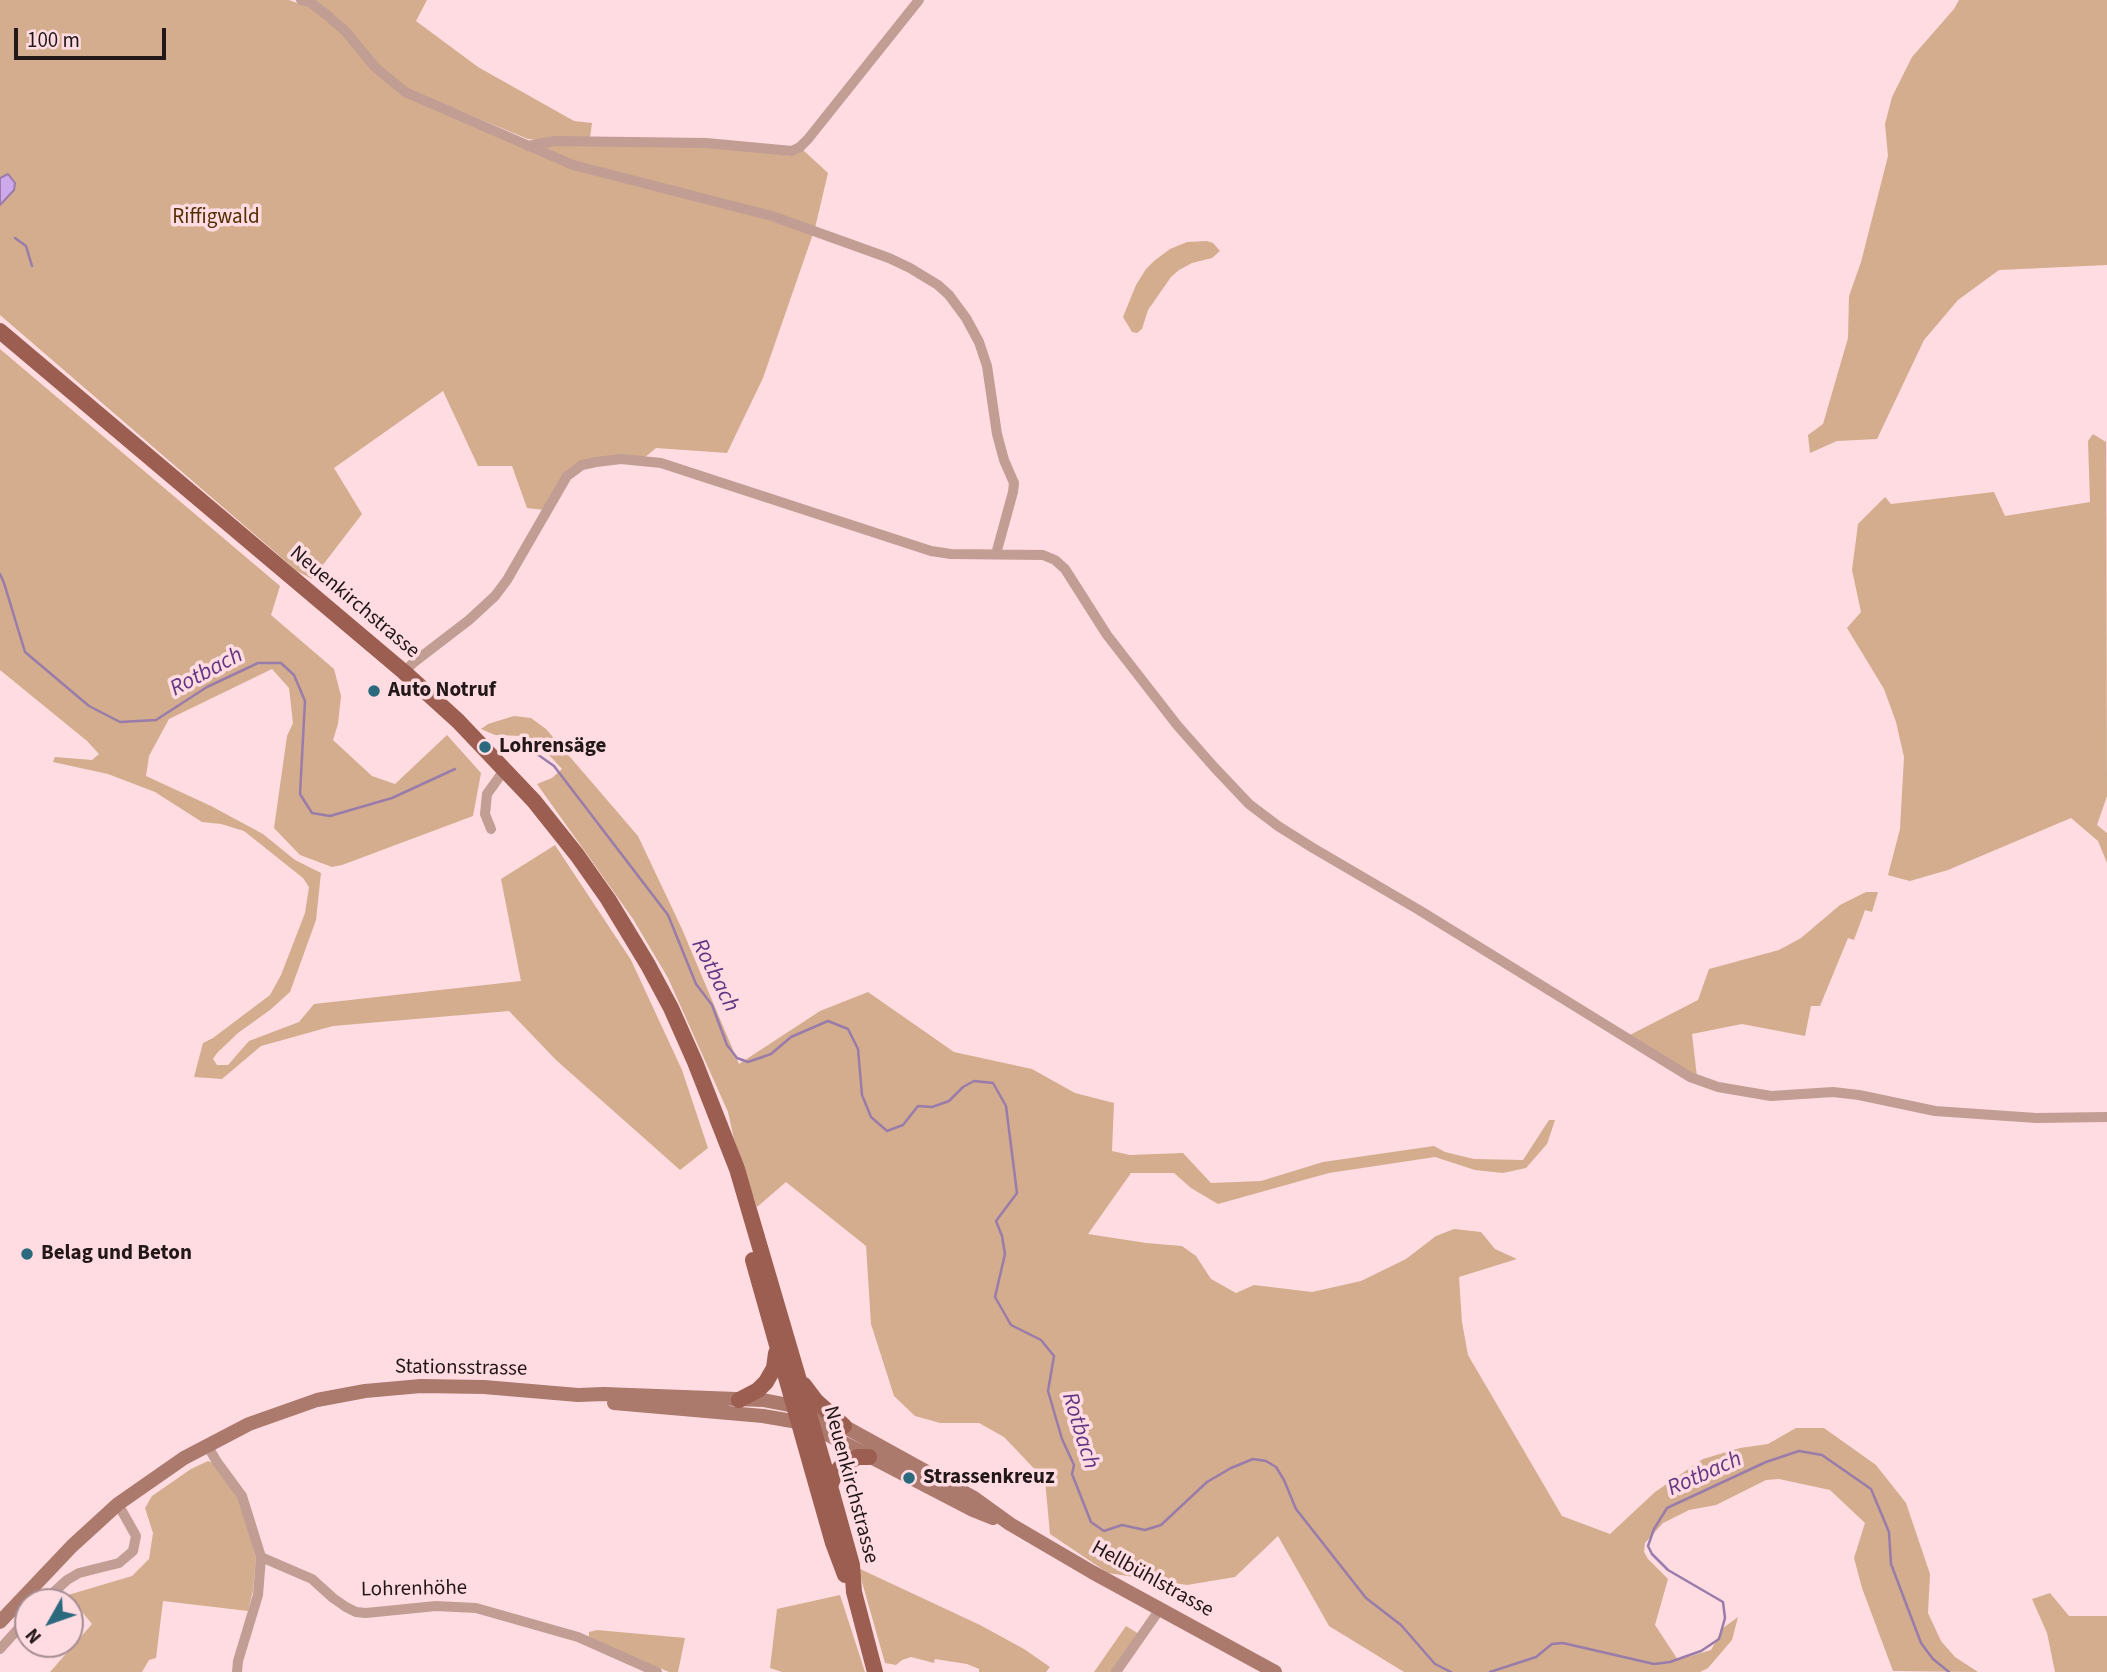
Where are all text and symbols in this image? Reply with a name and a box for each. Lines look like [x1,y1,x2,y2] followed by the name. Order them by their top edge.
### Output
[18,14,170,58] scale bar
[27,25,80,55] text: 100 m
[172,205,260,231] park label: Riffigwald
[284,541,424,665] street label: Neuenkirchstrasse
[166,642,248,704] water label: Rotbach
[388,678,496,704] place label: Auto Notruf
[366,683,382,699] marker: Auto Notruf
[499,734,606,760] place label: Lohrensäge
[477,739,493,755] marker: Lohrensäge
[684,935,744,1017] water label: Rotbach
[41,1241,192,1267] place label: Belag und Beton
[19,1246,35,1262] marker: Belag und Beton
[395,1355,527,1383] street label: Stationsstrasse
[1054,1389,1104,1473] water label: Rotbach
[817,1404,883,1566] street label: Neuenkirchstrasse
[1664,1446,1746,1504] water label: Rotbach
[923,1465,1055,1491] place label: Strassenkreuz
[901,1470,917,1486] marker: Strassenkreuz
[1087,1536,1217,1624] street label: Hellbühlstrasse
[361,1576,467,1604] street label: Lohrenhöhe
[14,1588,84,1658] north arrow
[20,1622,48,1649] text: N

